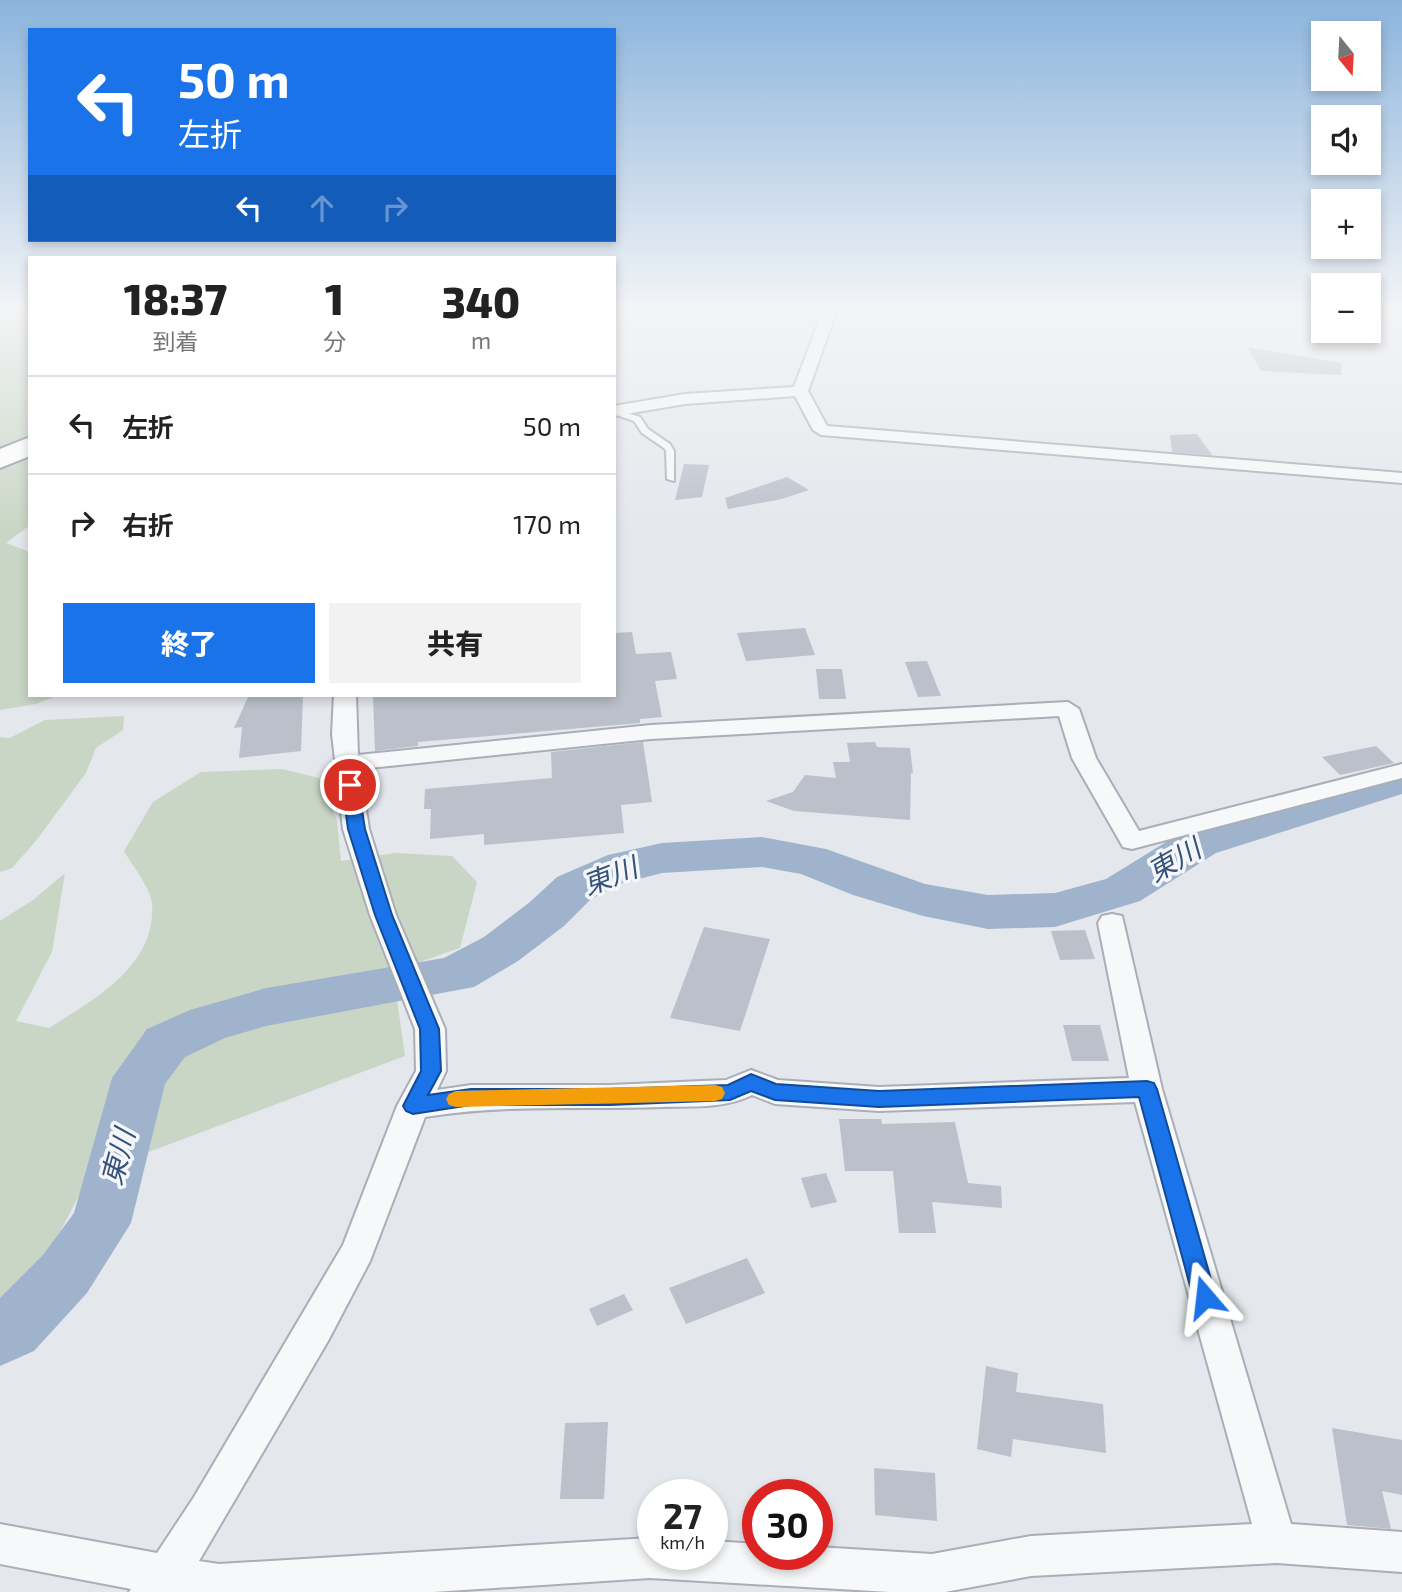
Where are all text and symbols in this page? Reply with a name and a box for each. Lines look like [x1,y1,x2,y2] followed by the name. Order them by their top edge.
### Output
[1311,21,1381,91] north arrow
[1311,21,1381,343] map controls
[178,49,290,108] text: 50 m
[63,56,154,147] icon: left
[1311,105,1381,175] button: sound
[178,114,242,152] text: 左折
[230,189,268,227] icon: left
[303,189,341,227] icon: ahead
[376,189,414,227] icon: right
[1311,189,1381,259] button: +
[124,273,227,323] text: 18:37
[325,273,344,323] text: 1
[1311,273,1381,343] button: −
[442,276,520,326] text: 340
[471,326,491,354] text: m
[152,327,198,355] text: 到着
[323,327,346,355] text: 分
[63,406,101,444] icon: left
[523,410,581,441] text: 50 m
[122,411,174,442] text: 左折
[63,504,101,542] icon: right
[513,508,581,539] text: 170 m
[122,509,174,540] text: 右折
[63,603,315,683] button: 終了
[329,603,581,683] button: 共有
[320,755,380,815] pin
[331,766,369,804] icon: arrive
[1141,829,1209,888] water label: 東川
[577,848,645,901] water label: 東川
[93,1122,141,1188] water label: 東川
[1168,1260,1242,1334] position arrow
[742,1479,833,1570] speed limit sign: 30
[663,1494,702,1536] text: 27
[660,1531,705,1553] text: km/h

